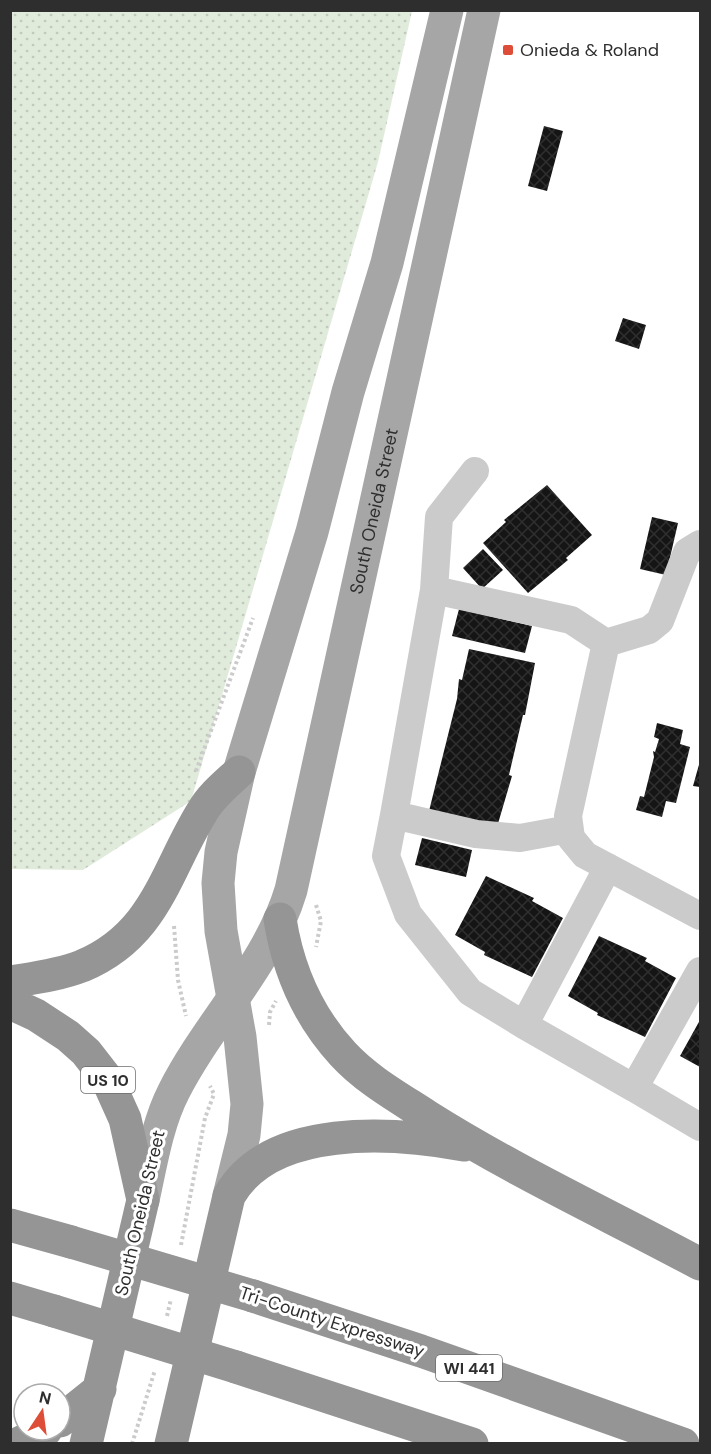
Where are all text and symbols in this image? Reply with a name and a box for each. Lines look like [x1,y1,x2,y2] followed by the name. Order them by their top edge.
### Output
[520,38,659,62] place label: Onieda & Roland
[501,43,515,57] marker: Onieda & Roland
[344,426,404,596] street label: South Oneida Street
[81,1067,135,1093] road number: US 10
[109,1128,171,1298] street label: South Oneida Street
[236,1281,428,1363] street label: Tri-County Expressway
[436,1355,502,1381] road number: WI 441
[12,1382,72,1442] north arrow
[37,1386,53,1409] text: N

